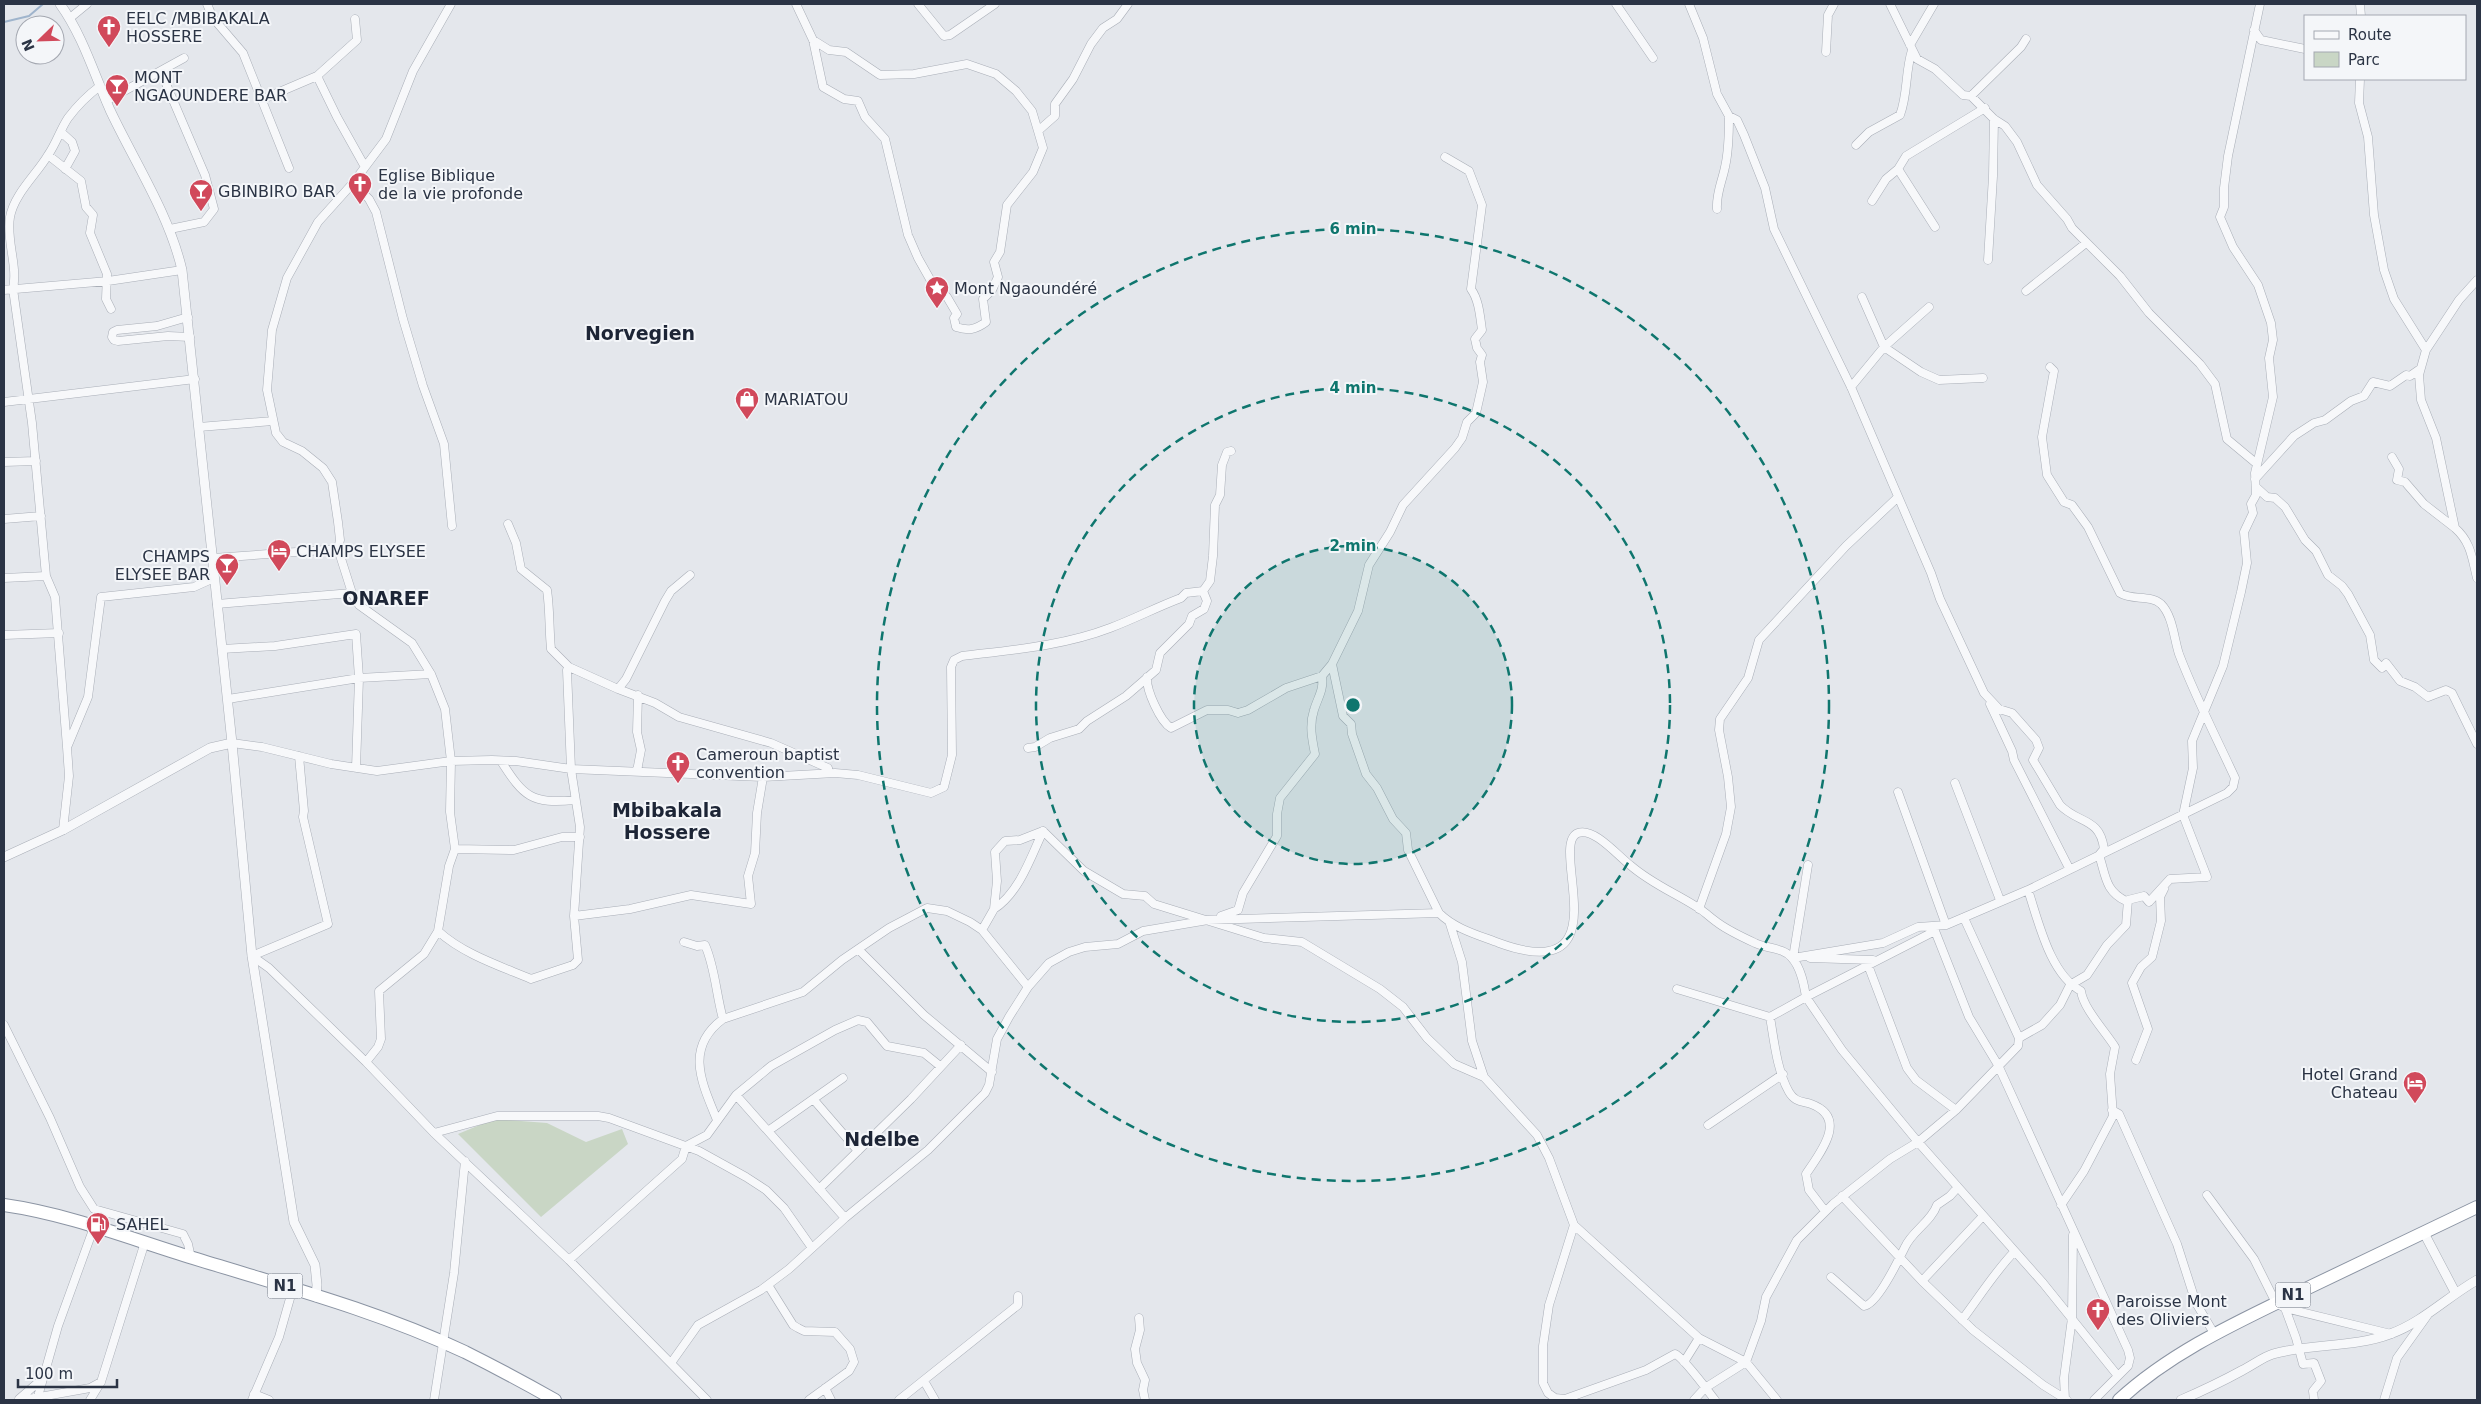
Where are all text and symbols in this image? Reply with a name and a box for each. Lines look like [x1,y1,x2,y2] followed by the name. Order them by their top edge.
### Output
[126,9,270,46] place label: EELC /MBIBAKALA HOSSERE
[96,14,122,48] church icon: EELC /MBIBAKALA HOSSERE
[15,15,65,65] north arrow
[2304,15,2466,80] legend
[2348,26,2392,44] text: Route
[18,37,38,54] text: N
[2348,51,2380,69] text: Parc
[134,68,287,105] place label: MONT NGAOUNDERE BAR
[104,73,130,107] bar icon: MONT NGAOUNDERE BAR
[378,166,523,203] place label: Eglise Biblique de la vie profonde
[347,171,373,205] church icon: Eglise Biblique de la vie profonde
[188,178,214,212] bar icon: GBINBIRO BAR
[218,182,336,201] place label: GBINBIRO BAR
[1329,220,1377,238] text: 6 min
[924,275,950,309] place icon: Mont Ngaoundéré
[954,279,1097,298] place label: Mont Ngaoundéré
[585,322,695,344] district label: Norvegien
[1329,379,1377,397] text: 4 min
[734,386,760,420] shop icon: MARIATOU
[764,390,848,409] place label: MARIATOU
[1329,537,1377,555] text: 2 min
[266,538,292,572] hotel icon: CHAMPS ELYSEE
[296,542,426,561] place label: CHAMPS ELYSEE
[115,547,210,584] place label: CHAMPS ELYSEE BAR
[214,552,240,586] bar icon: CHAMPS ELYSEE BAR
[342,587,430,609] district label: ONAREF
[1344,696,1362,714] centre of rings
[696,745,839,782] place label: Cameroun baptist convention
[665,750,691,784] church icon: Cameroun baptist convention
[612,799,722,843] district label: Mbibakala Hossere
[2301,1065,2398,1102] place label: Hotel Grand Chateau
[2402,1070,2428,1104] hotel icon: Hotel Grand Chateau
[844,1128,920,1150] district label: Ndelbe
[85,1211,111,1245] fuel station icon: SAHEL
[116,1215,169,1234] place label: SAHEL
[268,1274,302,1298] road number: N1
[2276,1282,2310,1308] road number: N1
[2116,1292,2227,1329] place label: Paroisse Mont des Oliviers
[2085,1297,2111,1331] church icon: Paroisse Mont des Oliviers
[18,1356,116,1388] scale bar
[25,1365,73,1383] text: 100 m

